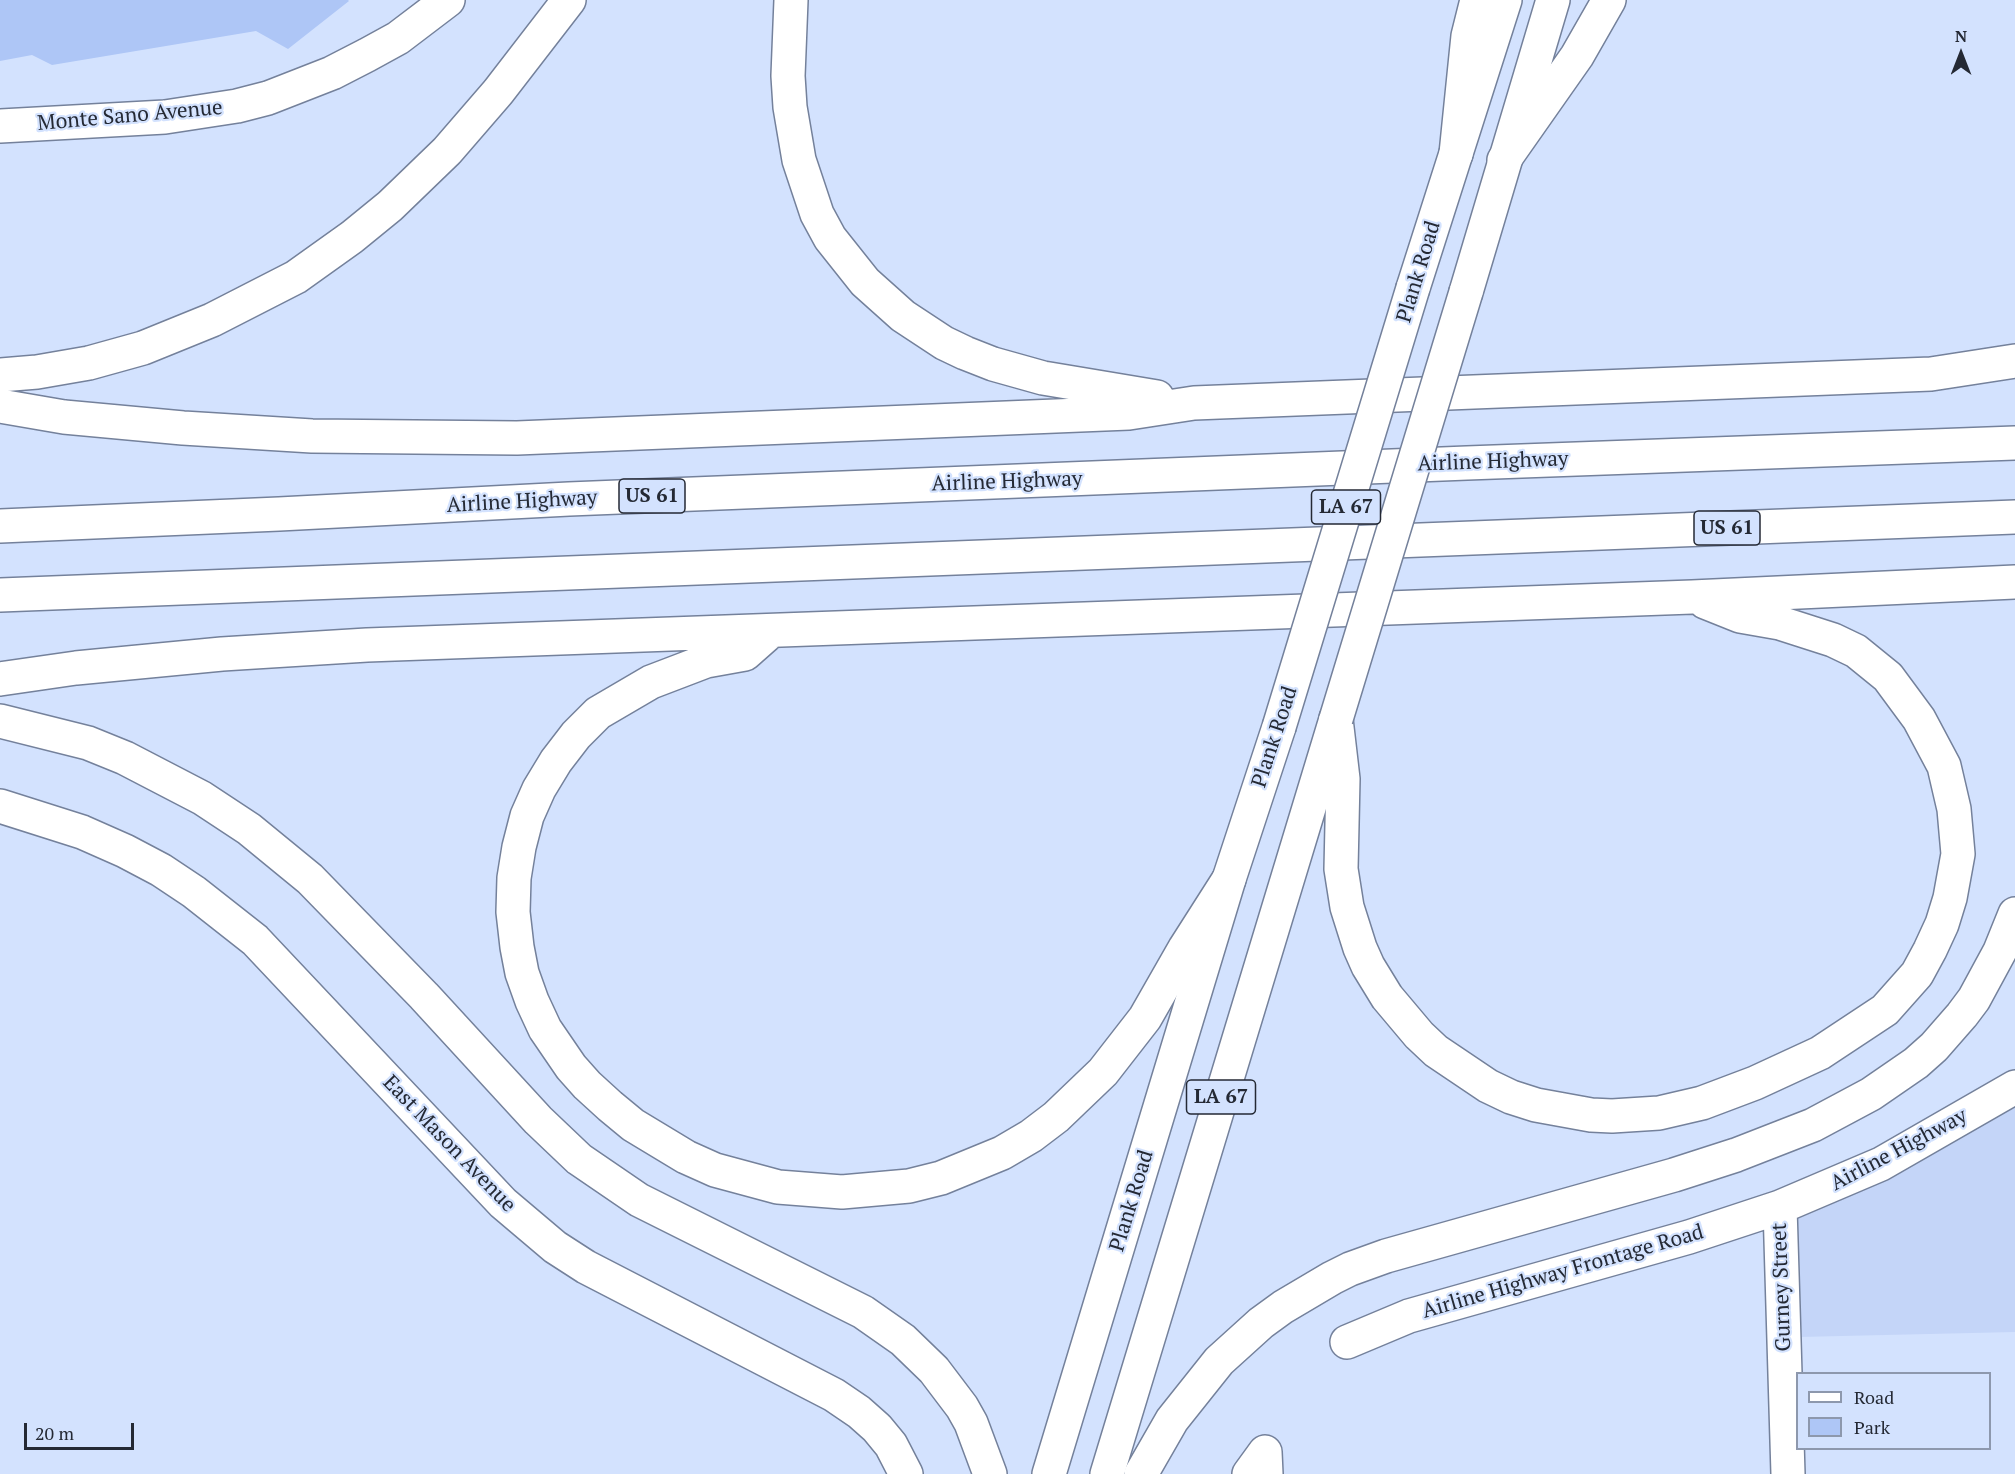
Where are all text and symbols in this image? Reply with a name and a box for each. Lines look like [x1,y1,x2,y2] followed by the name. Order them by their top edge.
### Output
[1931,24,1991,84] north arrow
[1955,25,1967,47] text: N
[36,95,224,137] street label: Monte Sano Avenue
[1392,218,1446,326] street label: Plank Road
[1417,447,1569,477] street label: Airline Highway
[931,467,1083,497] street label: Airline Highway
[619,479,685,513] road number: US 61
[446,485,598,519] street label: Airline Highway
[1312,490,1380,524] road number: LA 67
[1694,511,1760,545] road number: US 61
[1247,683,1303,791] street label: Plank Road
[377,1070,521,1218] street label: East Mason Avenue
[1186,1080,1256,1114] road number: LA 67
[1826,1103,1972,1197] street label: Airline Highway
[1105,1147,1159,1255] street label: Plank Road
[1419,1220,1707,1324] street label: Airline Highway Frontage Road
[1767,1222,1797,1352] street label: Gurney Street
[1796,1372,1991,1450] legend
[1854,1385,1894,1409] text: Road
[27,1411,136,1449] scale bar
[1854,1415,1890,1439] text: Park
[35,1421,74,1445] text: 20 m

